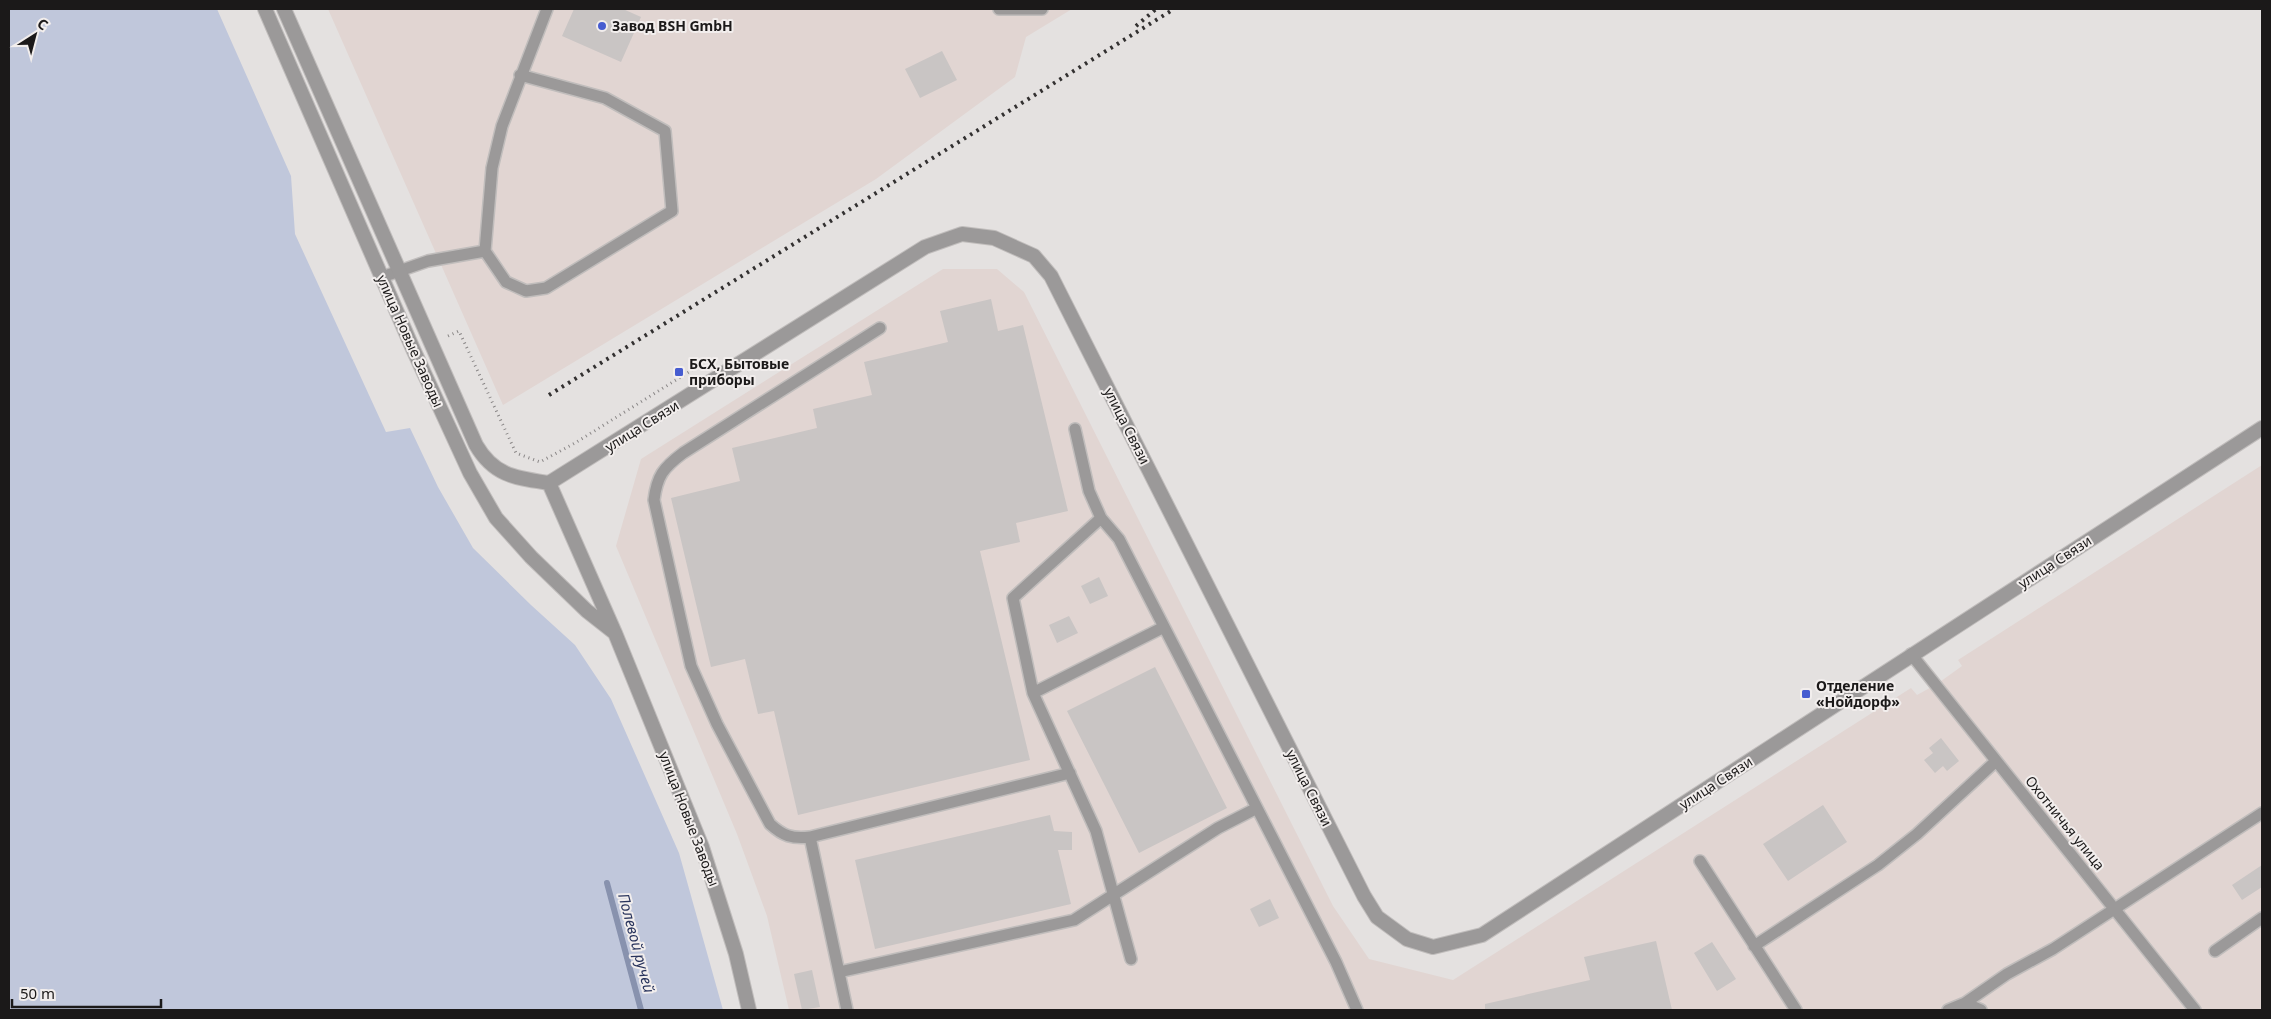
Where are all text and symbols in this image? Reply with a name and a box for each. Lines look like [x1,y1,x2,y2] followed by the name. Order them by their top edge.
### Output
[10,10,60,60] north arrow
[34,14,52,34] text: С
[612,16,733,35] place label: Завод BSH GmbH
[596,20,608,32] marker: Завод BSH GmbH
[373,272,448,410] street label: улица Новые Заводы
[689,354,789,389] place label: БСХ, Бытовые приборы
[673,366,685,378] marker: БСХ, Бытовые приборы
[1100,384,1155,467] street label: улица Связи
[601,395,682,456] street label: улица Связи
[2014,531,2095,592] street label: улица Связи
[1816,676,1900,711] place label: Отделение «Нойдорф»
[1800,688,1812,700] marker: Отделение «Нойдорф»
[1282,746,1337,829] street label: улица Связи
[655,749,724,889] street label: улица Новые Заводы
[1675,752,1756,813] street label: улица Связи
[2021,772,2109,874] street label: Охотничья улица
[614,891,660,995] water label: Полевой ручей
[12,976,161,1008] scale bar
[20,983,55,1003] text: 50 m

